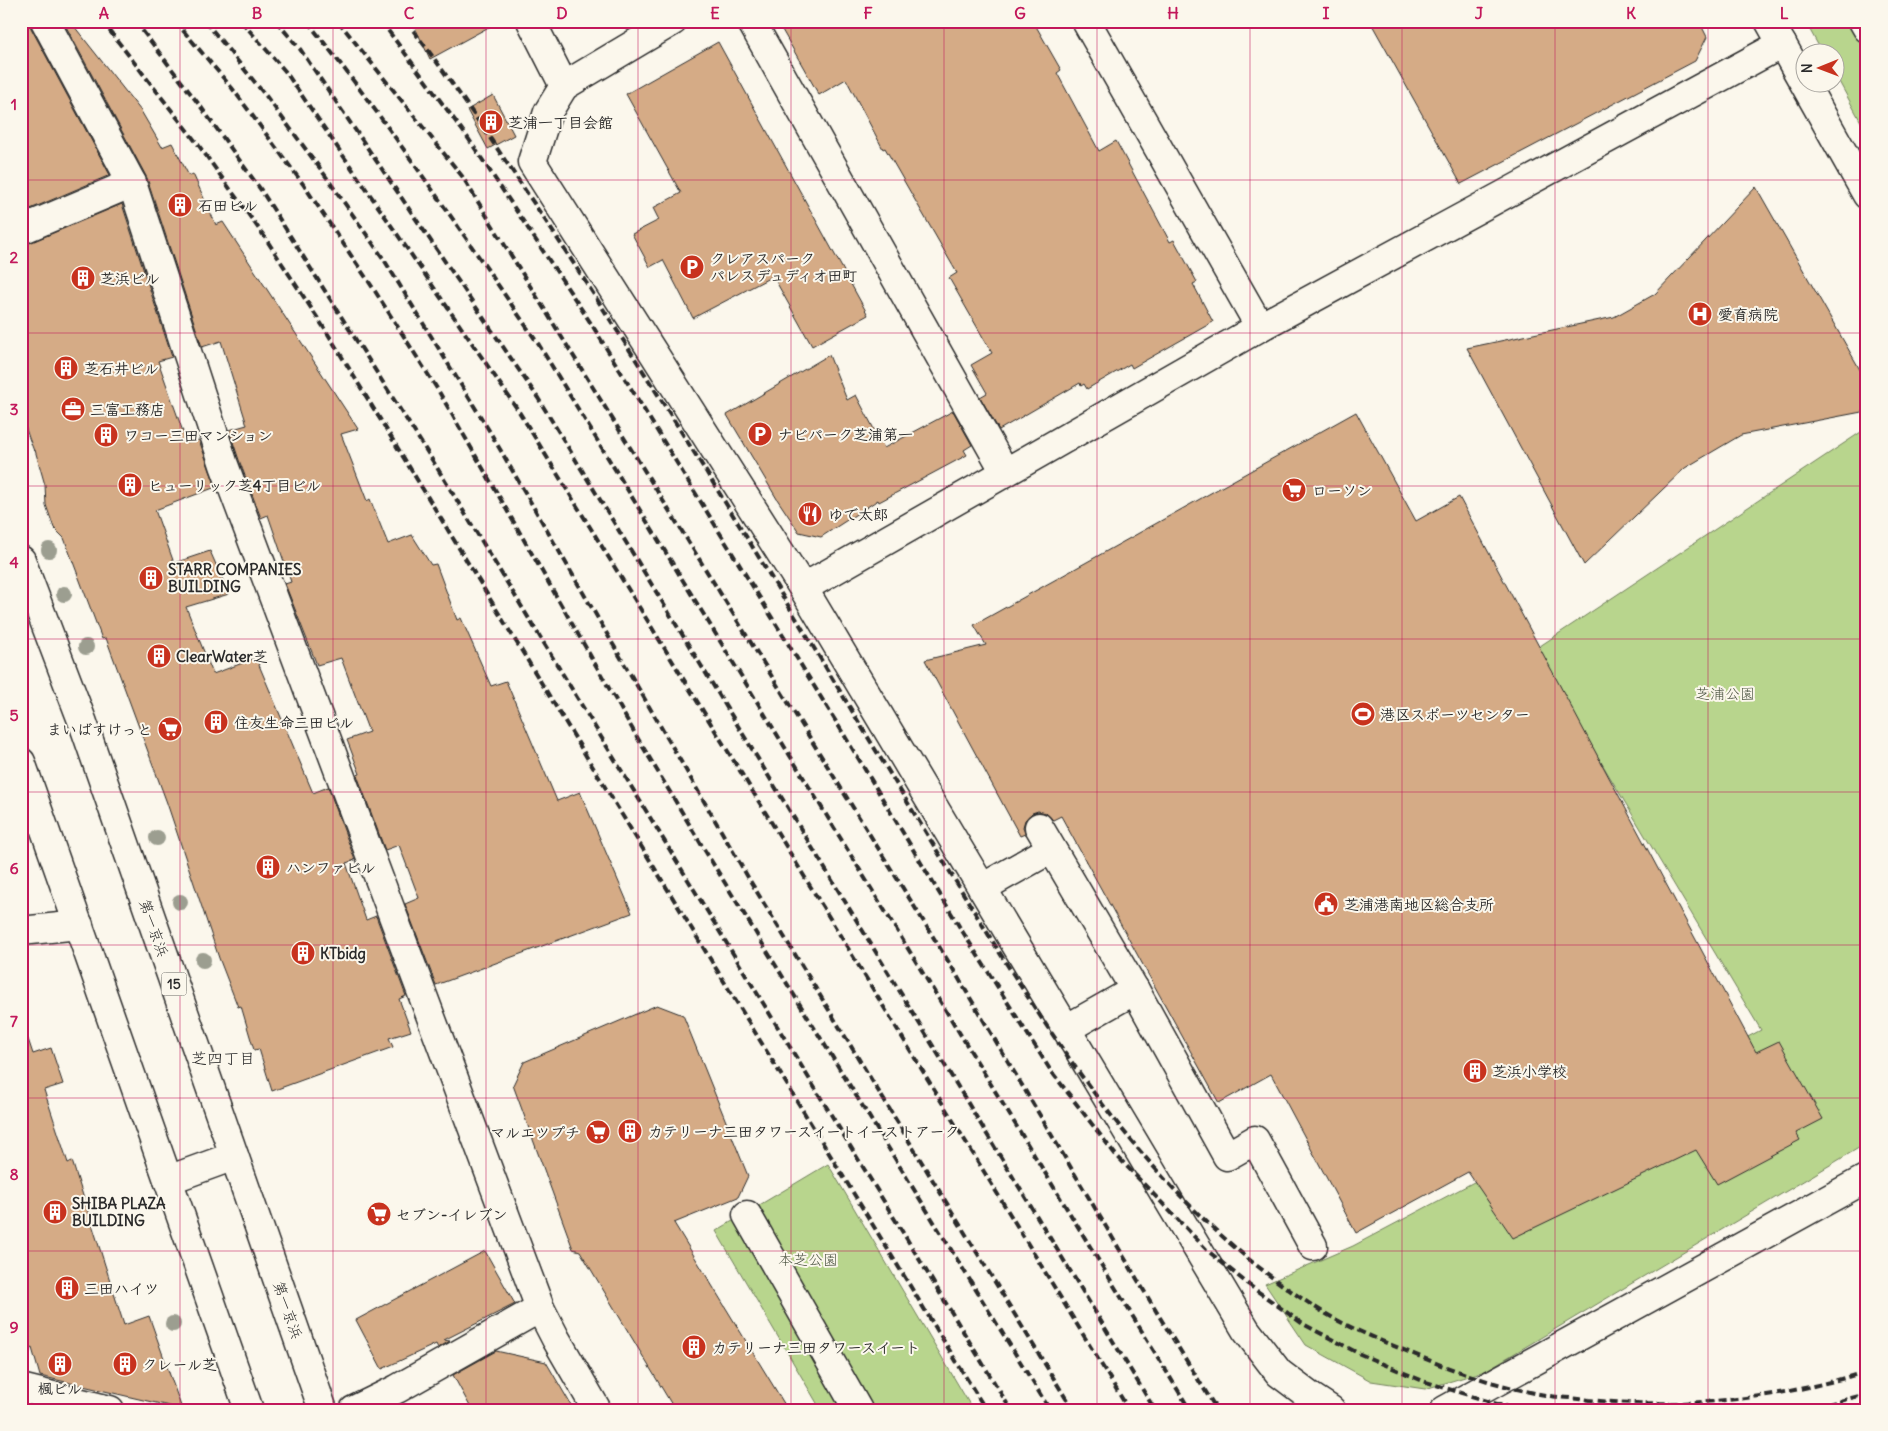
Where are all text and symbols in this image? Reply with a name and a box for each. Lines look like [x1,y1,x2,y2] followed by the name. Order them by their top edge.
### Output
[99,3,109,23] text: A
[252,3,263,23] text: B
[404,3,415,23] text: C
[556,3,568,23] text: D
[710,3,720,23] text: E
[863,3,873,23] text: F
[1014,3,1026,23] text: G
[1167,3,1179,23] text: H
[1323,3,1330,23] text: I
[1475,3,1484,23] text: J
[1626,3,1636,23] text: K
[1780,3,1789,23] text: L
[1796,42,1846,92] north arrow
[1798,63,1816,73] text: N
[11,94,17,114] text: 1
[478,109,504,135] building icon: 芝浦一丁目会館
[508,113,613,132] place label: 芝浦一丁目会館
[167,192,193,218] building icon: 石田ビル
[198,196,258,215] place label: 石田ビル
[10,247,19,267] text: 2
[710,249,858,285] place label: クレアスパーク パレスデュディオ田町
[679,254,705,280] parking icon: クレアスパーク パレスデュディオ田町
[70,265,96,291] building icon: 芝浜ビル
[100,269,160,288] place label: 芝浜ビル
[1687,301,1713,327] hospital icon: 愛育病院
[1718,305,1778,324] place label: 愛育病院
[53,355,79,381] building icon: 芝石井ビル
[84,359,159,378] place label: 芝石井ビル
[60,396,86,422] office icon: 三富工務店
[9,399,19,419] text: 3
[90,400,165,419] place label: 三富工務店
[747,421,773,447] parking icon: ナビパーク芝浦第一
[93,422,119,448] building icon: ワコー三田マンション
[778,425,913,444] place label: ナビパーク芝浦第一
[124,426,273,445] place label: ワコー三田マンション
[117,472,143,498] building icon: ヒューリック芝4丁目ビル
[148,476,321,495] place label: ヒューリック芝4丁目ビル
[1281,477,1307,503] supermarket icon: ローソン
[1312,481,1372,500] place label: ローソン
[797,501,823,527] restaurant icon: ゆで太郎
[828,505,888,524] place label: ゆで太郎
[9,552,19,572] text: 4
[168,560,301,596] place label: STARR COMPANIES BUILDING
[138,565,164,591] building icon: STARR COMPANIES BUILDING
[146,643,172,669] building icon: ClearWater芝
[176,647,268,666] place label: ClearWater芝
[1695,684,1755,703] park label: 芝浦公園
[1350,701,1376,727] sports icon: 港区スポーツセンター
[9,705,19,725] text: 5
[1380,705,1530,724] place label: 港区スポーツセンター
[203,709,229,735] building icon: 住友生命三田ビル
[234,713,354,732] place label: 住友生命三田ビル
[157,716,183,742] supermarket icon: まいばすけっと
[47,720,152,739] place label: まいばすけっと
[255,854,281,880] building icon: ハンファビル
[9,858,19,878] text: 6
[286,858,375,877] place label: ハンファビル
[1313,891,1339,917] public building icon: 芝浦港南地区総合支所
[1344,895,1494,914] place label: 芝浦港南地区総合支所
[135,897,173,959] street label: 第一京浜
[290,940,316,966] building icon: KTbidg
[320,944,366,964] place label: KTbidg
[162,972,186,996] road number: 15
[10,1011,18,1031] text: 7
[191,1048,255,1068] district label: 芝四丁目
[1462,1058,1488,1084] building icon: 芝浜小学校
[1492,1062,1567,1081] place label: 芝浜小学校
[617,1118,643,1144] building icon: カテリーナ三田タワースイートイーストアーク
[585,1119,611,1145] supermarket icon: マルエツプチ
[648,1122,959,1141] place label: カテリーナ三田タワースイートイーストアーク
[490,1123,580,1142] place label: マルエツプチ
[9,1164,19,1184] text: 8
[72,1194,166,1230] place label: SHIBA PLAZA BUILDING
[42,1199,68,1225] building icon: SHIBA PLAZA BUILDING
[366,1201,392,1227] supermarket icon: セブン-イレブン
[396,1205,507,1224] place label: セブン-イレブン
[778,1250,838,1269] park label: 本芝公園
[54,1275,80,1301] building icon: 三田ハイツ
[84,1279,159,1298] place label: 三田ハイツ
[269,1279,307,1341] street label: 第一京浜
[9,1317,19,1337] text: 9
[681,1334,707,1360] building icon: カテリーナ三田タワースイート
[712,1338,920,1357] place label: カテリーナ三田タワースイート
[47,1351,73,1377] building icon: 楓ビル
[112,1351,138,1377] building icon: クレール芝
[142,1355,217,1374] place label: クレール芝
[38,1379,82,1398] place label: 楓ビル

